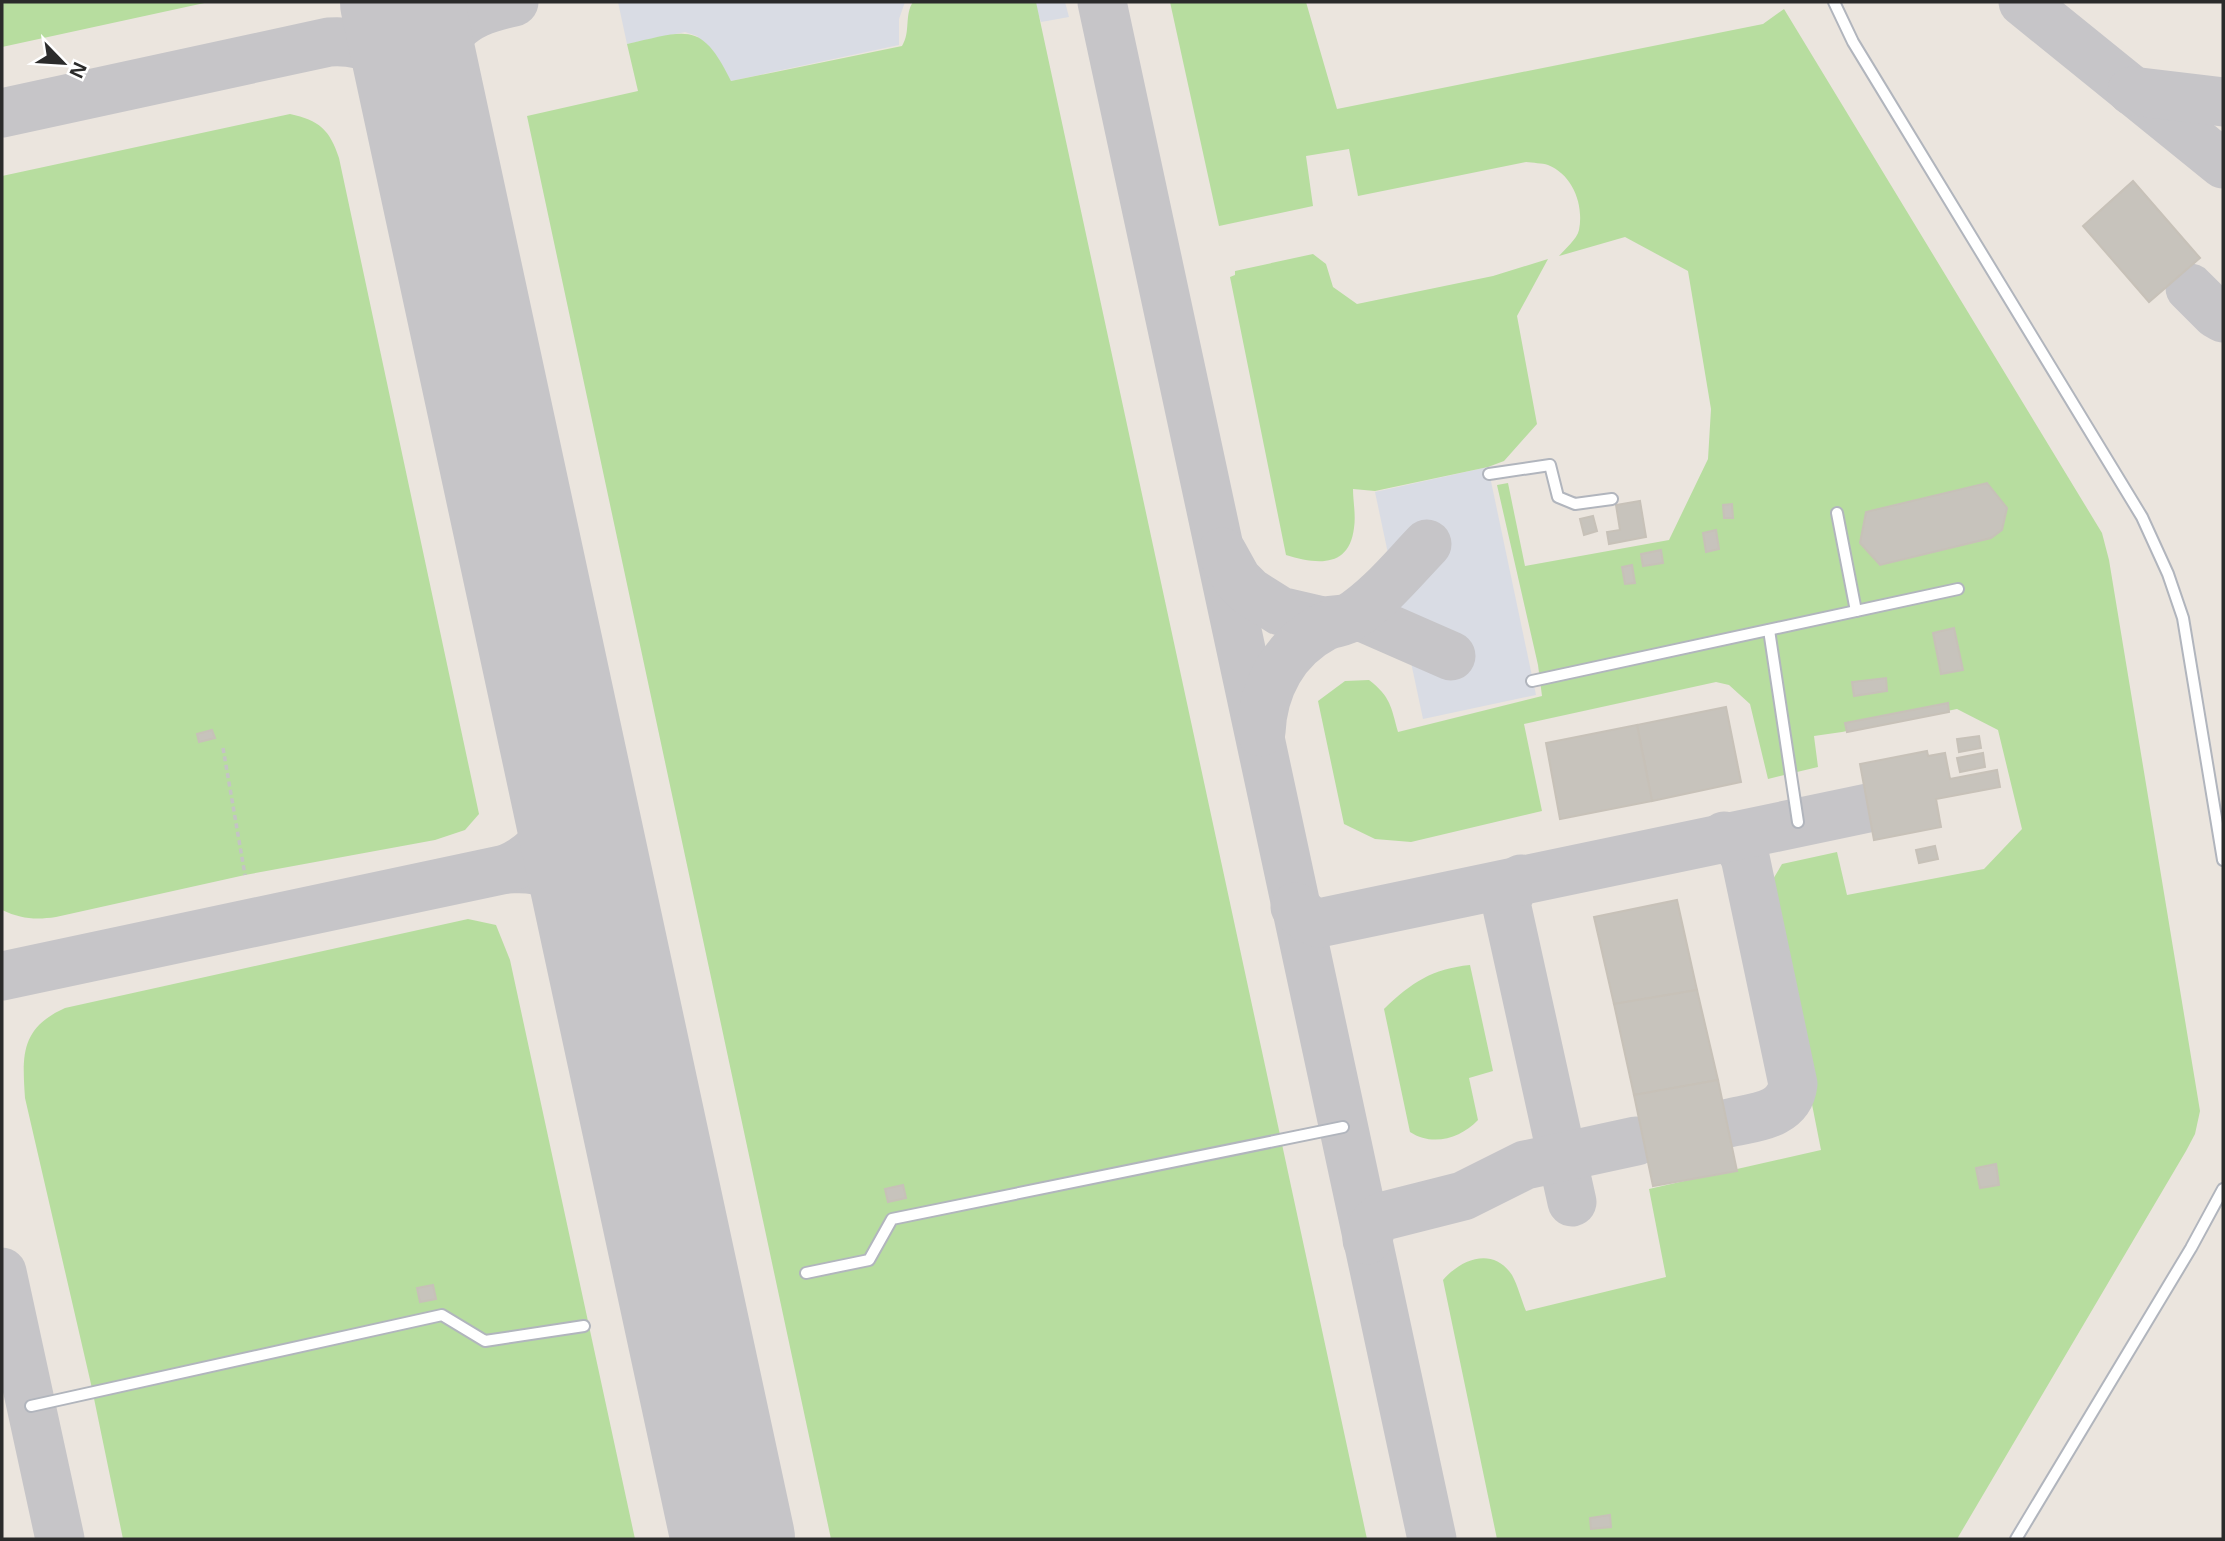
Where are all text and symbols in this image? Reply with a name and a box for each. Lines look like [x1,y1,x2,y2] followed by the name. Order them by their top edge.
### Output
[28,28,98,98] north arrow
[63,58,93,83] text: N

